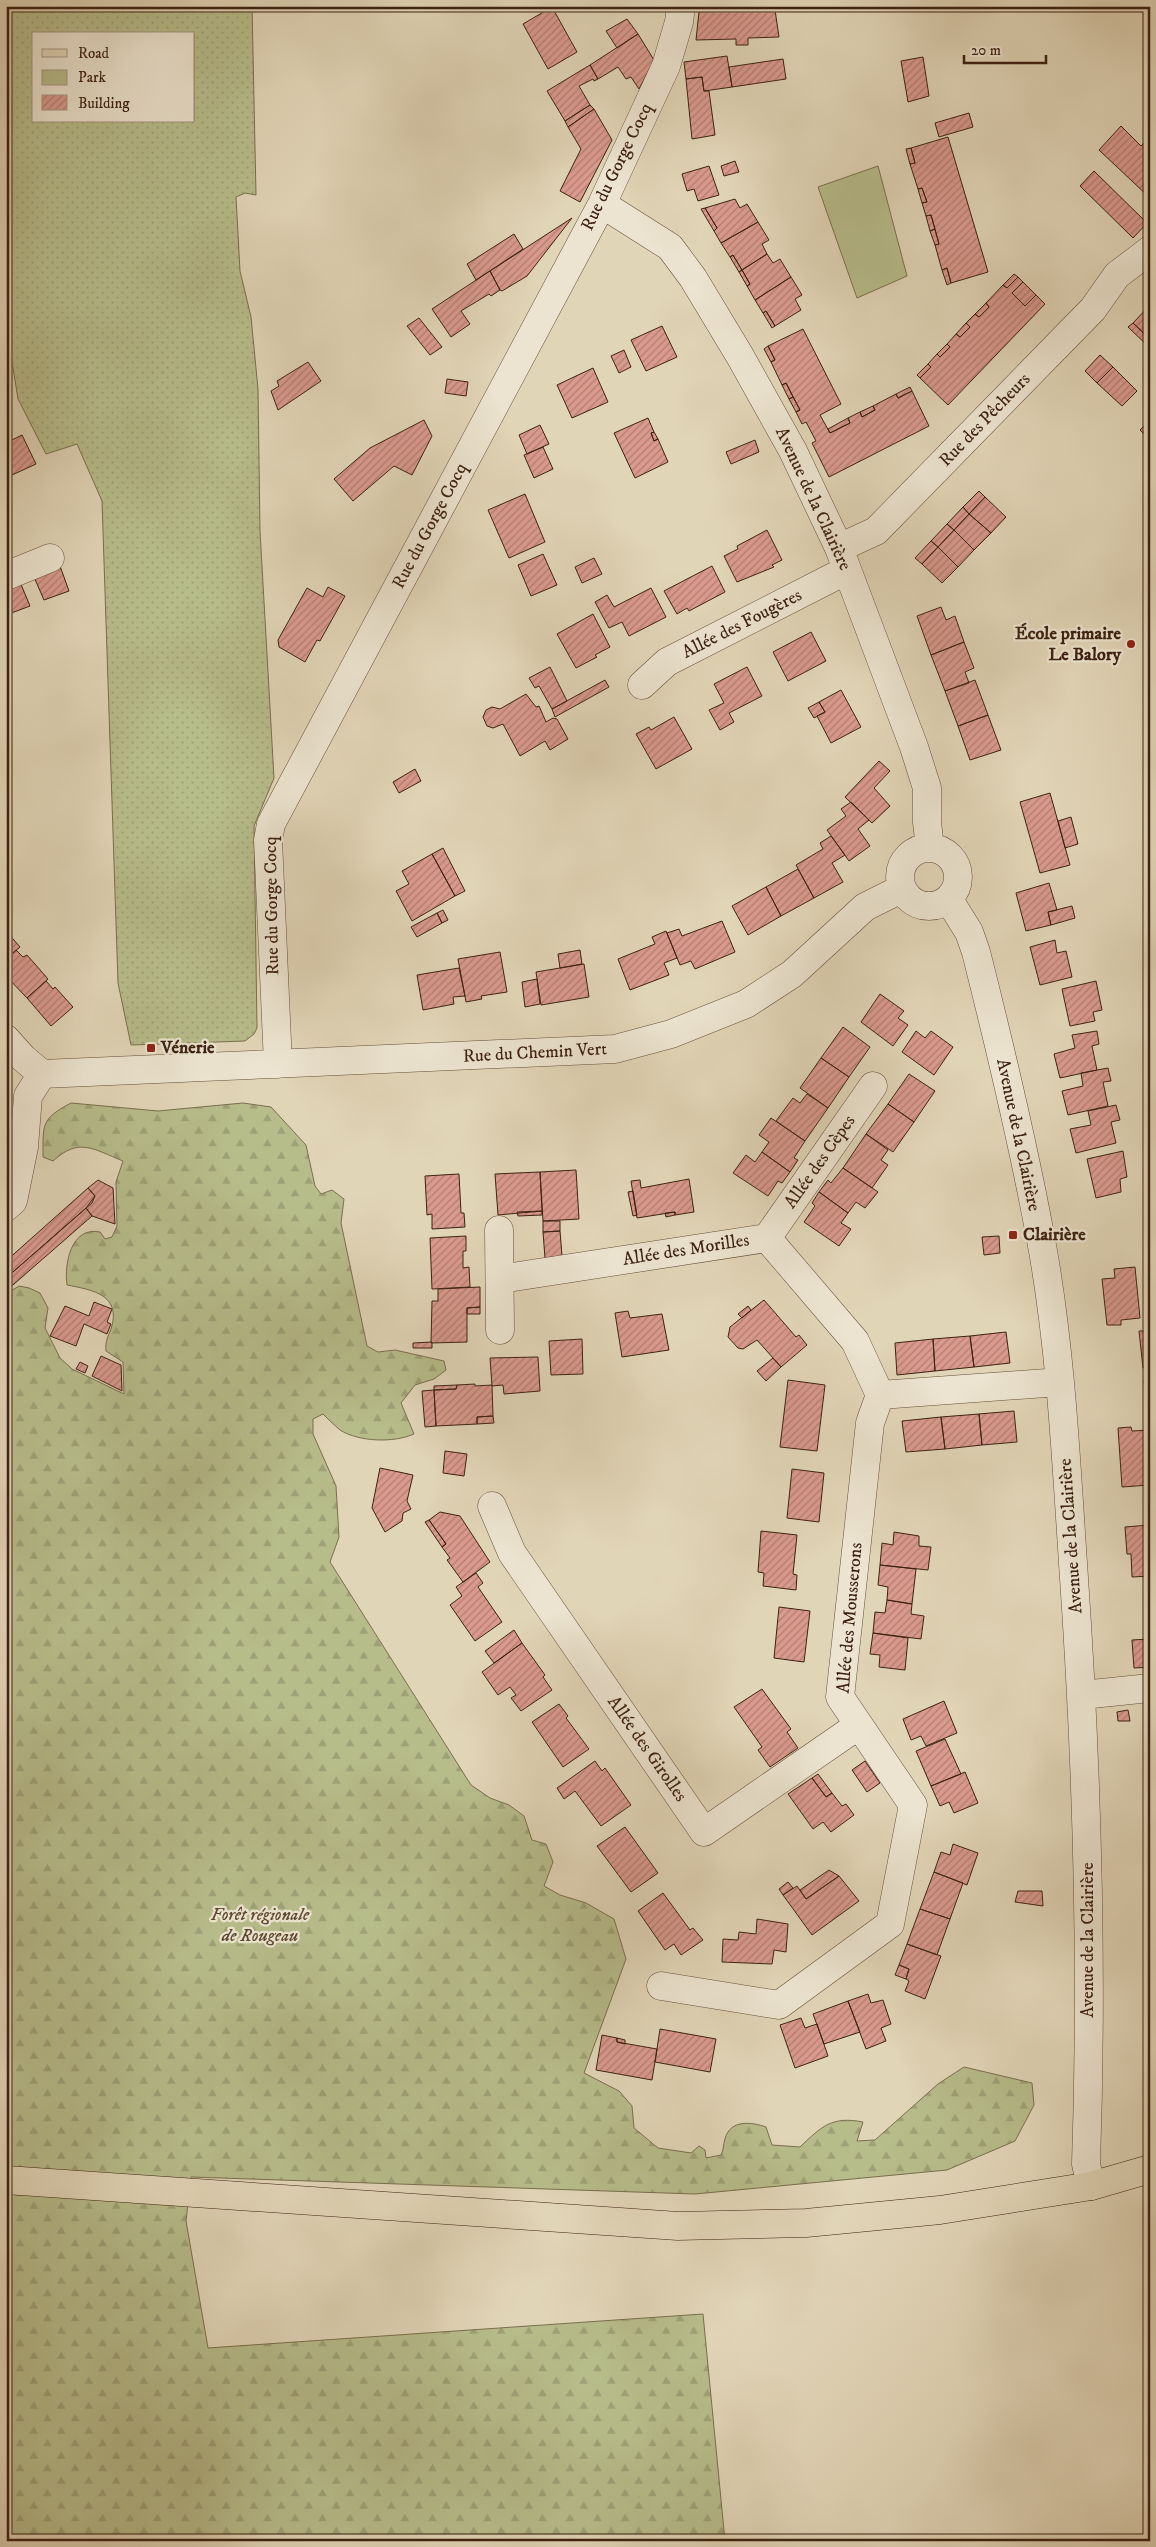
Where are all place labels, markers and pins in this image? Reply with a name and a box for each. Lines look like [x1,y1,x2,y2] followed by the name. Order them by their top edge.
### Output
[1015,622,1122,666] place label: École primaire Le Balory
[1125,638,1137,650] marker: École primaire Le Balory
[160,1037,215,1059] place label: Vénerie
[145,1042,157,1054] marker: Vénerie
[1023,1224,1086,1246] place label: Clairière
[1007,1229,1019,1241] marker: Clairière

